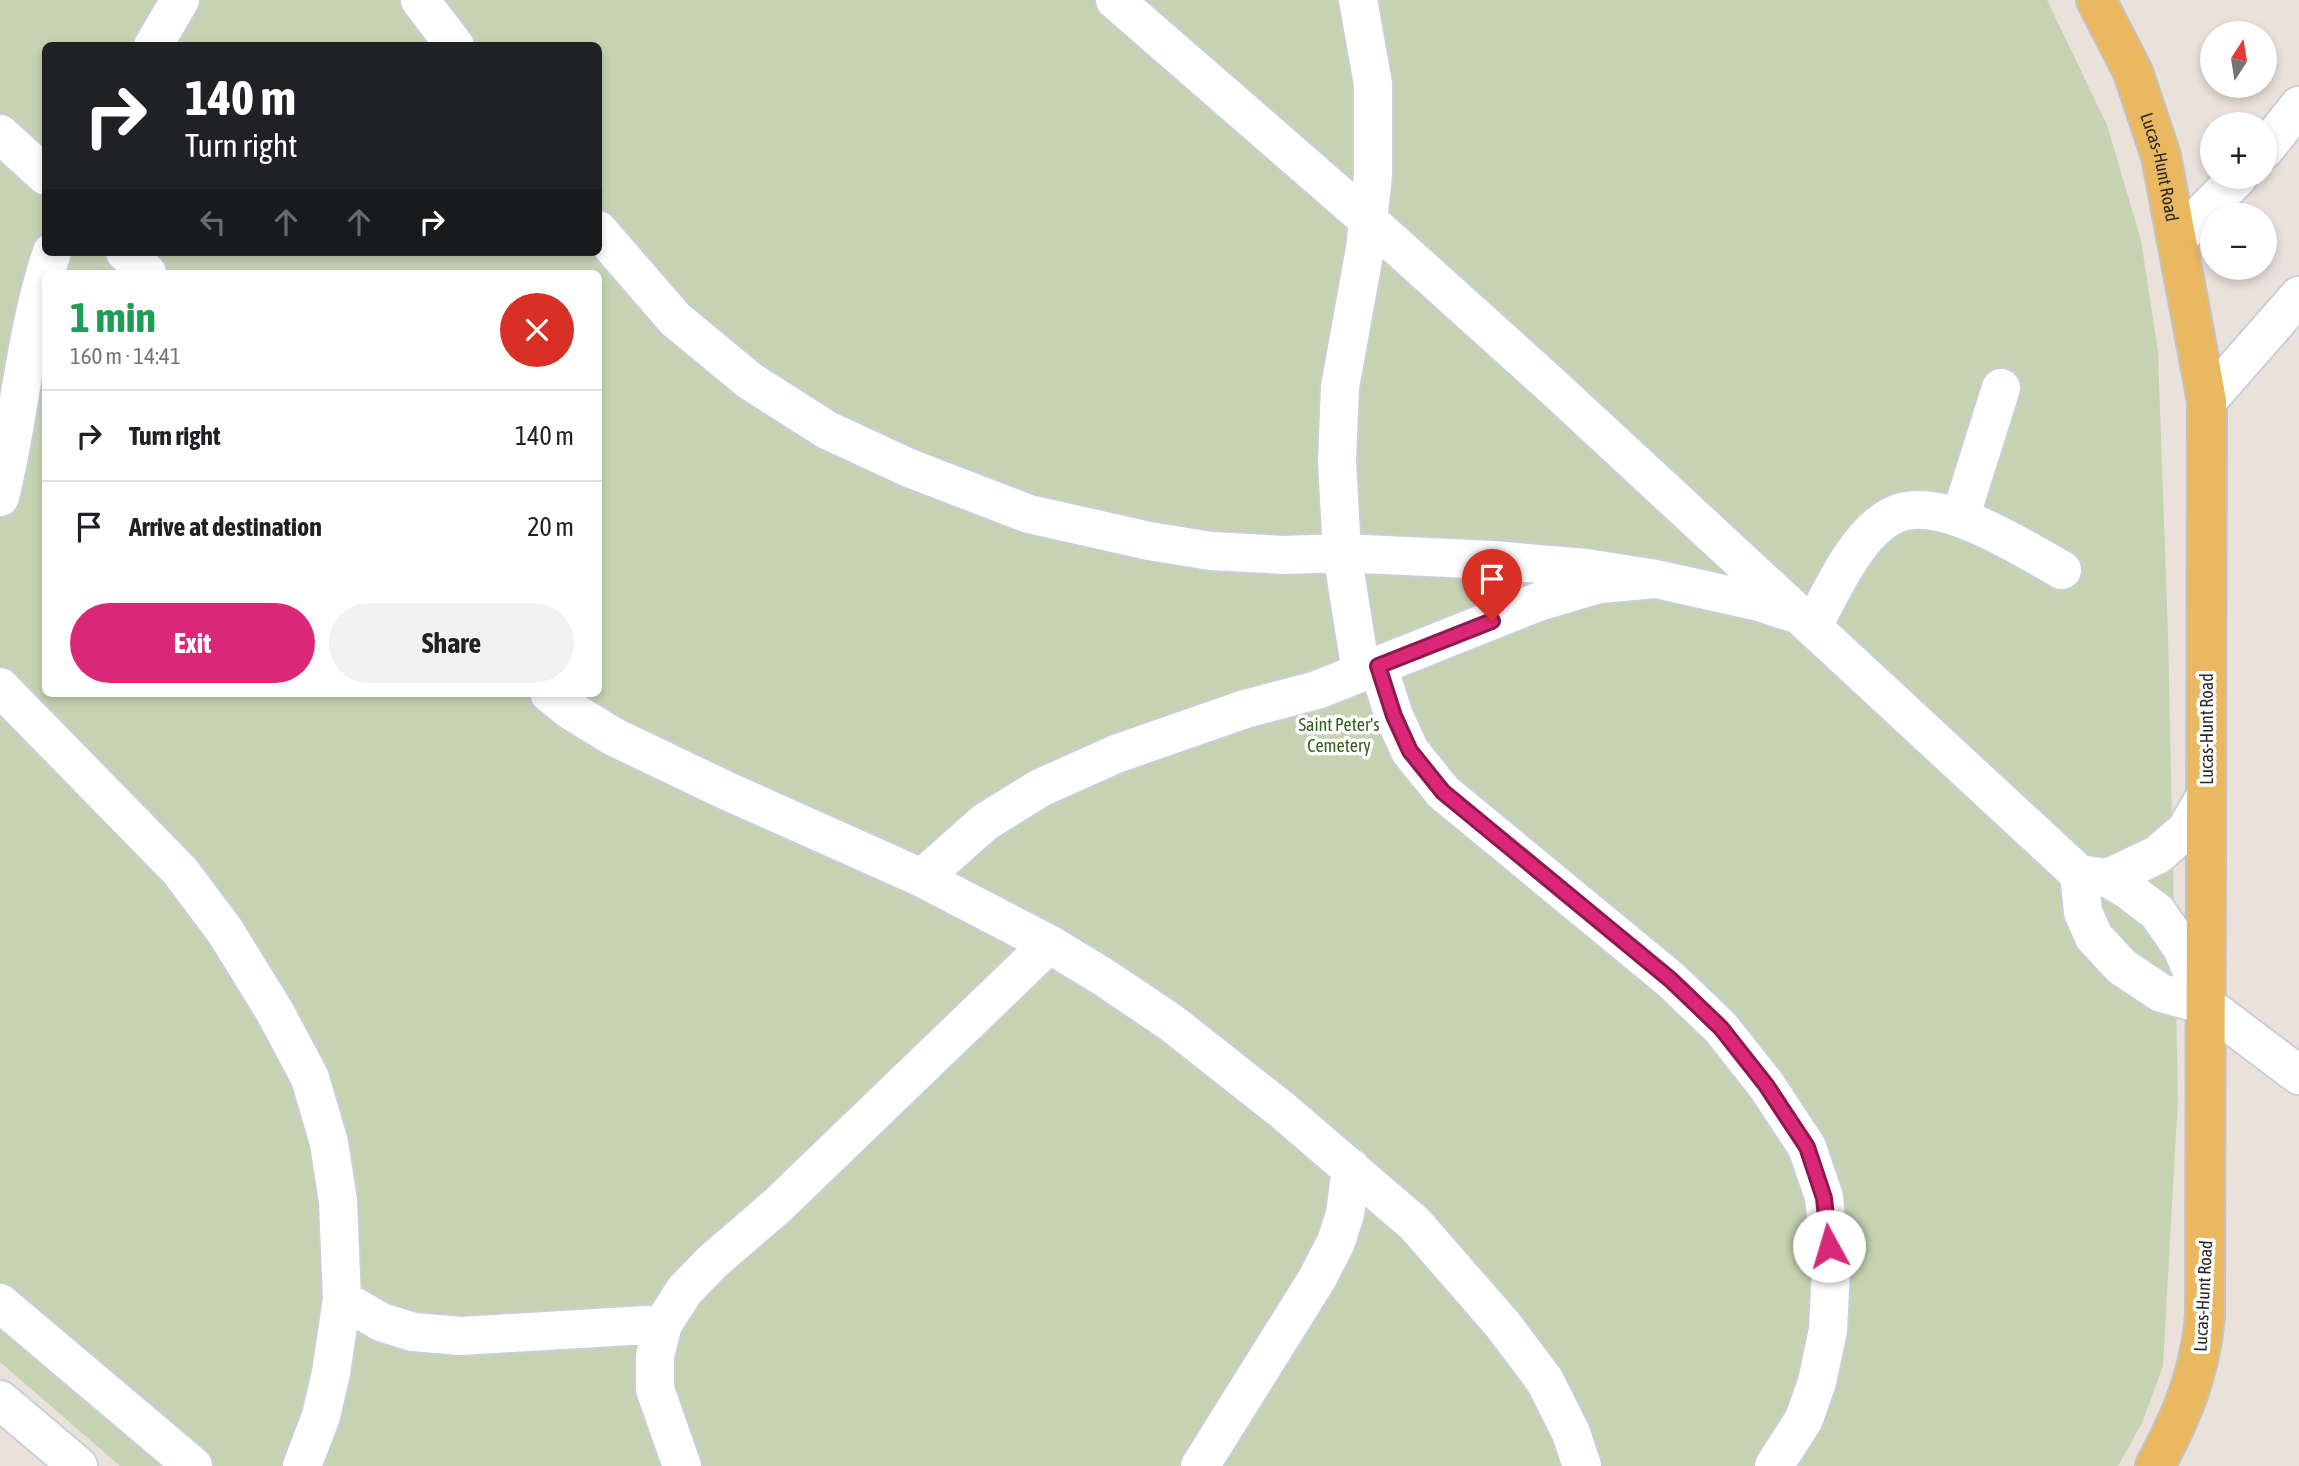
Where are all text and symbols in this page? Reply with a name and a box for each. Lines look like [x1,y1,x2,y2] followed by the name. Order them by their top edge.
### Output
[2200,21,2277,98] north arrow
[2200,21,2277,280] map controls
[185,69,296,125] text: 140 m
[70,70,161,161] icon: right
[2137,110,2184,223] street label: Lucas-Hunt Road
[2200,112,2277,189] button: +
[185,127,298,164] text: Turn right
[194,203,232,241] icon: left
[267,203,305,241] icon: ahead
[340,203,378,241] icon: ahead
[413,203,451,241] icon: right
[2200,203,2277,280] button: −
[70,293,156,341] text: 1 min
[500,293,574,367] button: close
[70,343,181,369] text: 160 m · 14:41
[70,417,108,455] icon: right
[129,421,220,451] text: Turn right
[515,421,574,451] text: 140 m
[70,508,108,546] icon: arrive
[129,512,322,542] text: Arrive at destination
[527,512,574,542] text: 20 m
[1462,549,1522,621] pin
[1473,560,1511,598] icon: arrive
[70,603,315,683] button: Exit
[329,603,574,683] button: Share
[2196,673,2217,785] street label: Lucas-Hunt Road
[1298,714,1380,756] park label: Saint Peter's Cemetery
[1792,1209,1866,1283] position arrow
[2190,1240,2216,1352] street label: Lucas-Hunt Road

